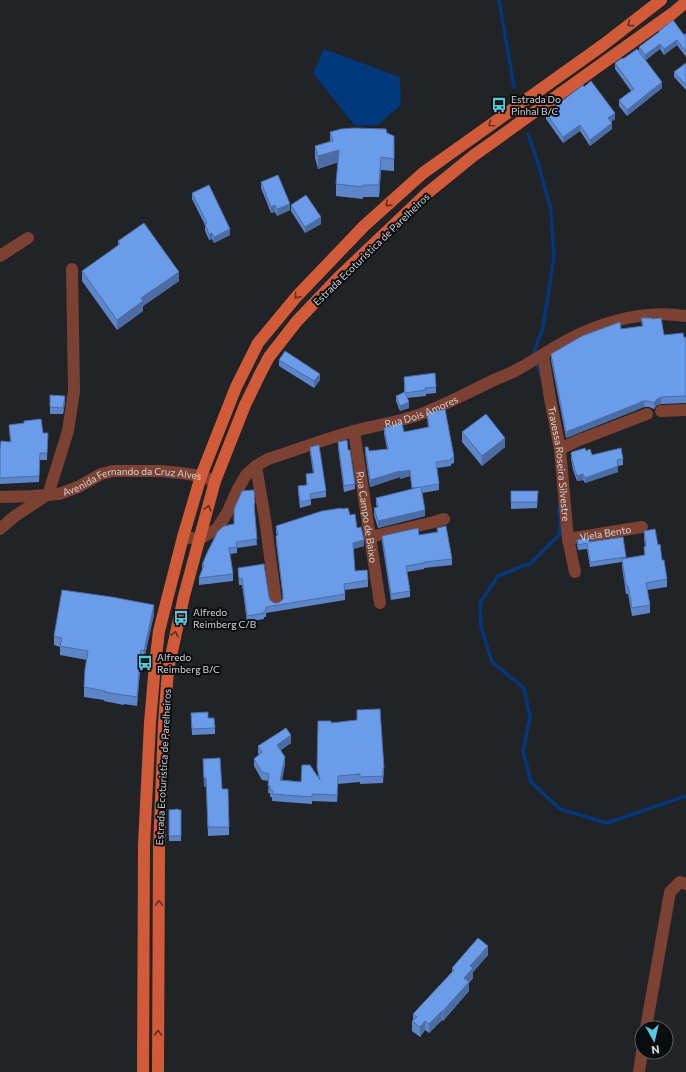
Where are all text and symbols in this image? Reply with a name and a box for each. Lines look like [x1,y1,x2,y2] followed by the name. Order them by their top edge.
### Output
[628,19,635,26] one-way arrow
[511,93,561,117] place label: Estrada Do Pinhal B/C
[490,96,508,114] bus stop icon: Estrada Do Pinhal B/C
[488,119,495,127] one-way arrow
[310,190,432,308] street label: Estrada Ecoturistica de Parelheiros
[386,199,393,206] one-way arrow
[295,292,302,299] one-way arrow
[383,393,460,430] street label: Rua Dois Amores
[546,405,572,522] street label: Travessa Roseira Silvestre
[61,465,203,498] street label: Avenida Fernando da Cruz Alves
[354,470,380,564] street label: Rua Campo de Baixo
[203,505,212,512] one-way arrow
[579,523,632,543] street label: Viela Bento
[193,606,257,630] place label: Alfredo Reimberg C/B
[172,609,190,627] bus stop icon: Alfredo Reimberg C/B
[171,631,179,637] one-way arrow
[157,651,220,675] place label: Alfredo Reimberg B/C
[136,654,154,672] bus stop icon: Alfredo Reimberg B/C
[153,688,173,846] street label: Estrada Ecoturistica de Parelheiros
[155,900,163,906] one-way arrow
[634,1020,674,1060] north arrow
[154,1030,162,1036] one-way arrow
[650,1043,660,1057] text: N

